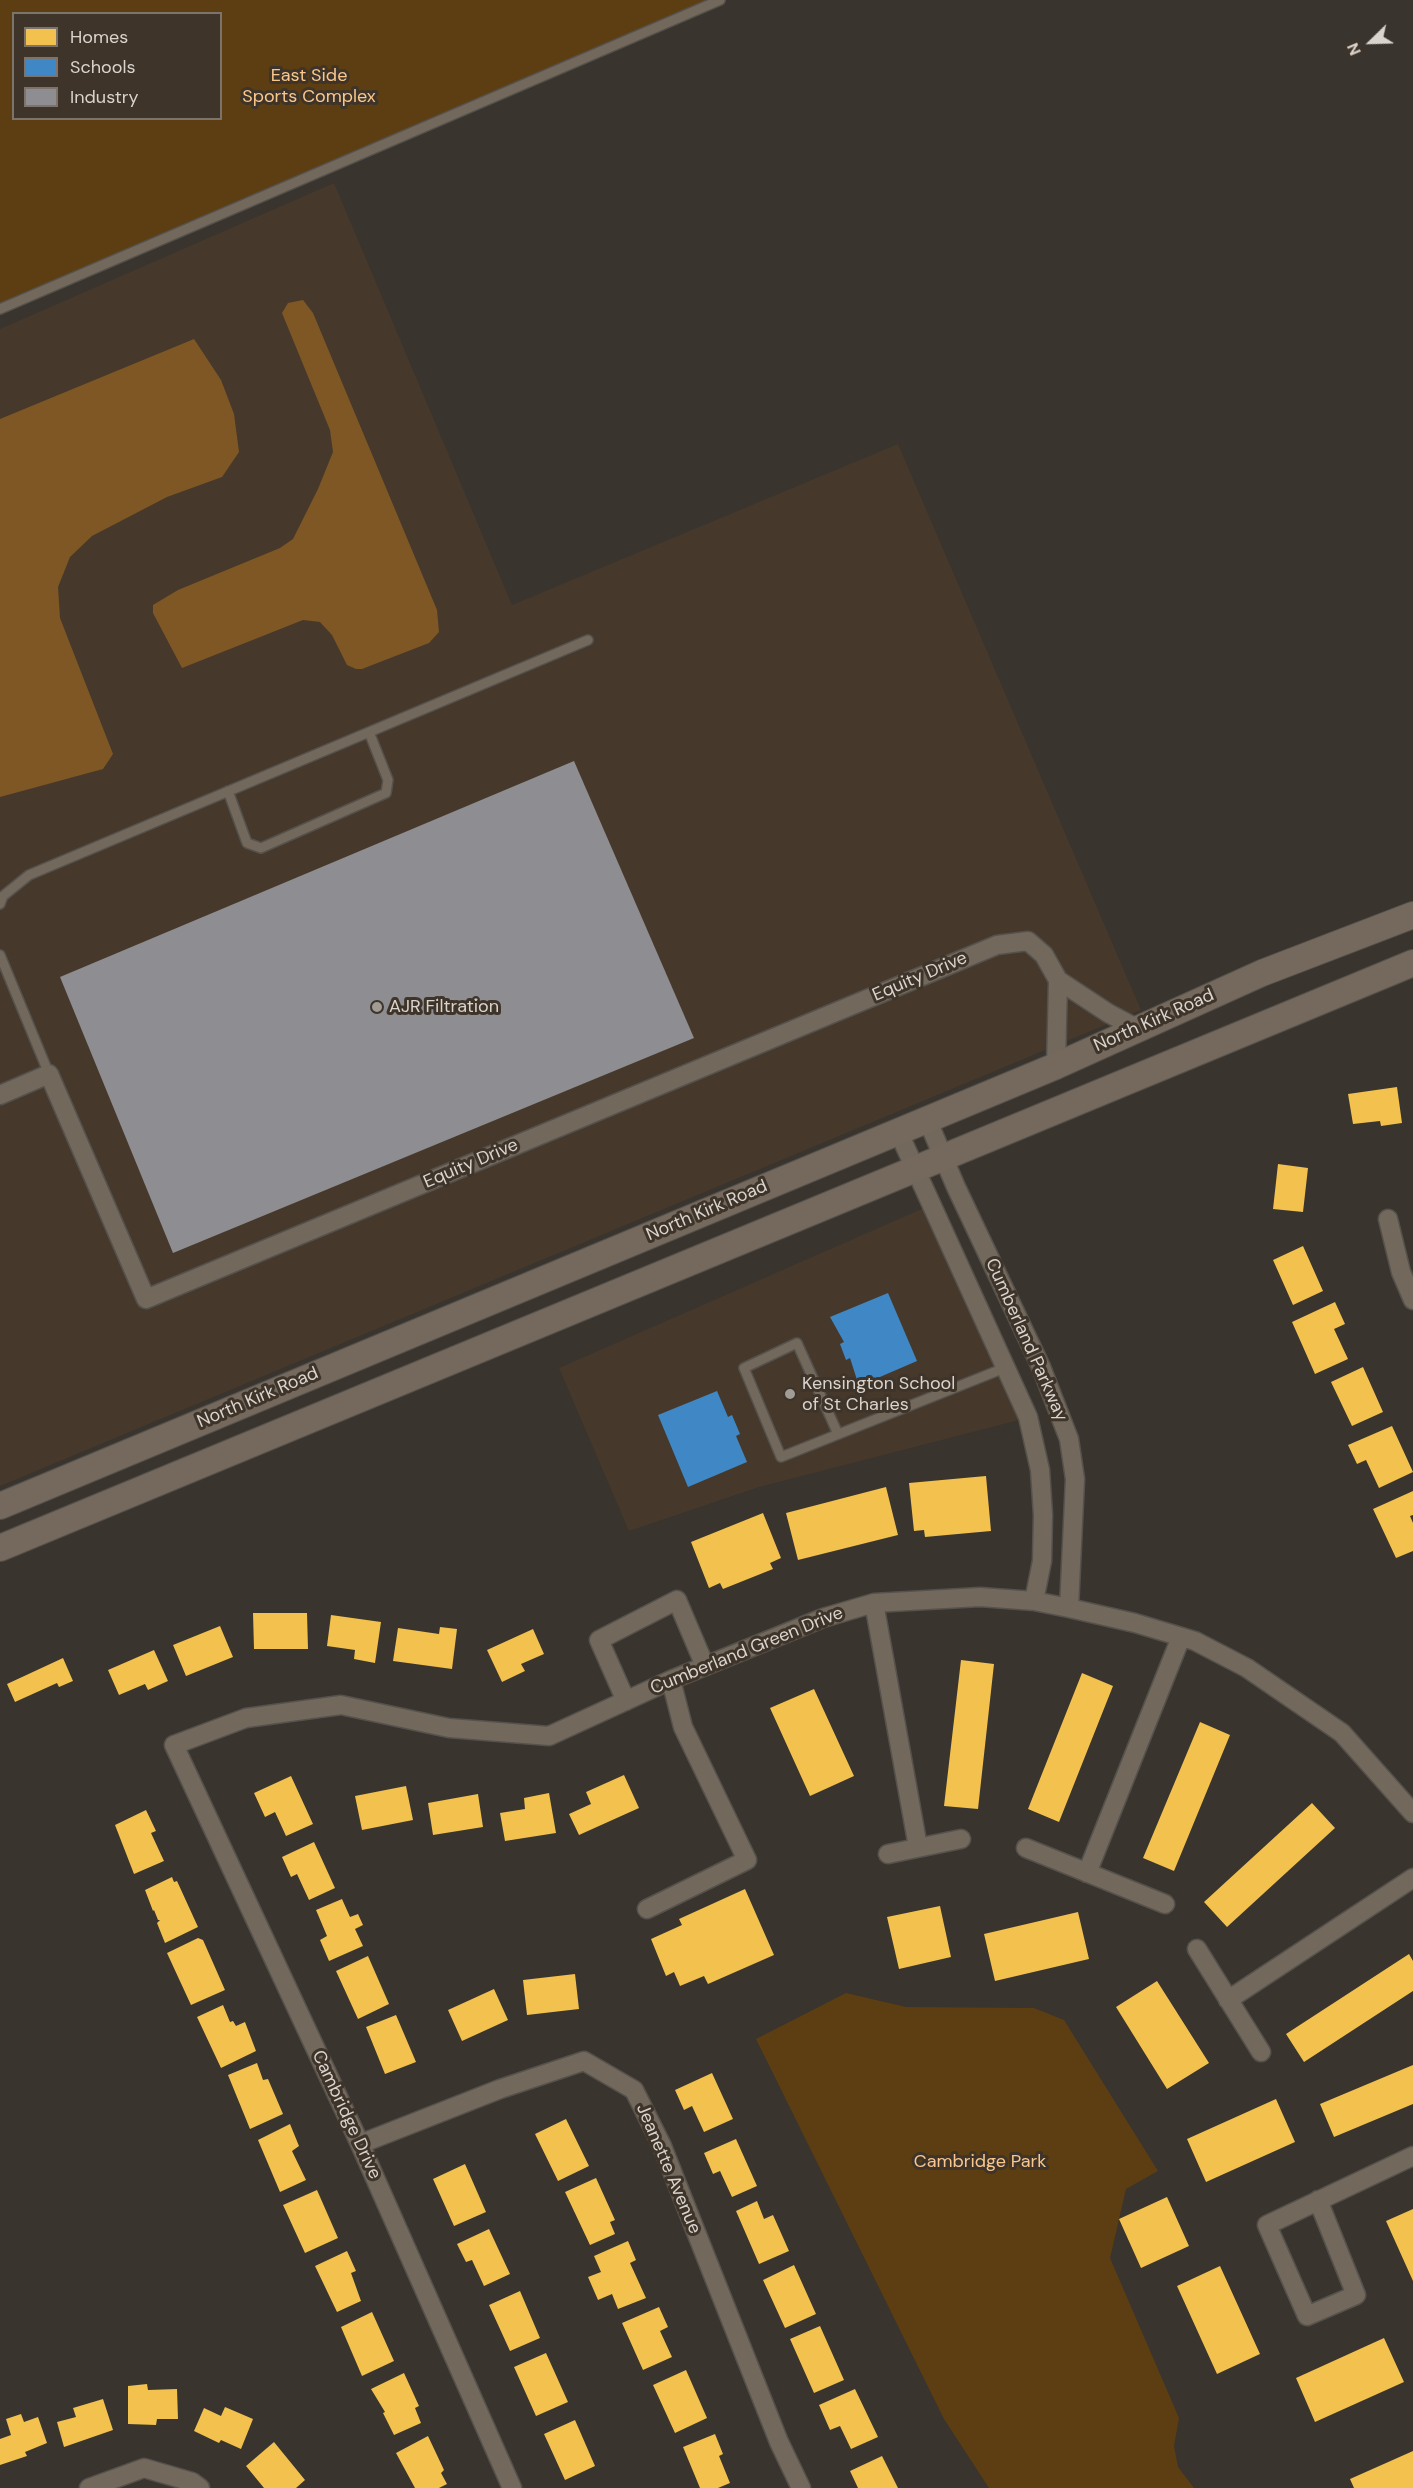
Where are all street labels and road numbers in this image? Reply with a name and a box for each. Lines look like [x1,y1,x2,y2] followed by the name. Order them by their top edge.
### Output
[869,947,971,1007] street label: Equity Drive
[1091,985,1217,1057] street label: North Kirk Road
[420,1134,522,1194] street label: Equity Drive
[643,1176,771,1246] street label: North Kirk Road
[980,1255,1072,1425] street label: Cumberland Parkway
[194,1363,322,1433] street label: North Kirk Road
[648,1602,846,1700] street label: Cumberland Green Drive
[307,2047,385,2183] street label: Cambridge Drive
[631,2101,705,2237] street label: Jeanette Avenue

